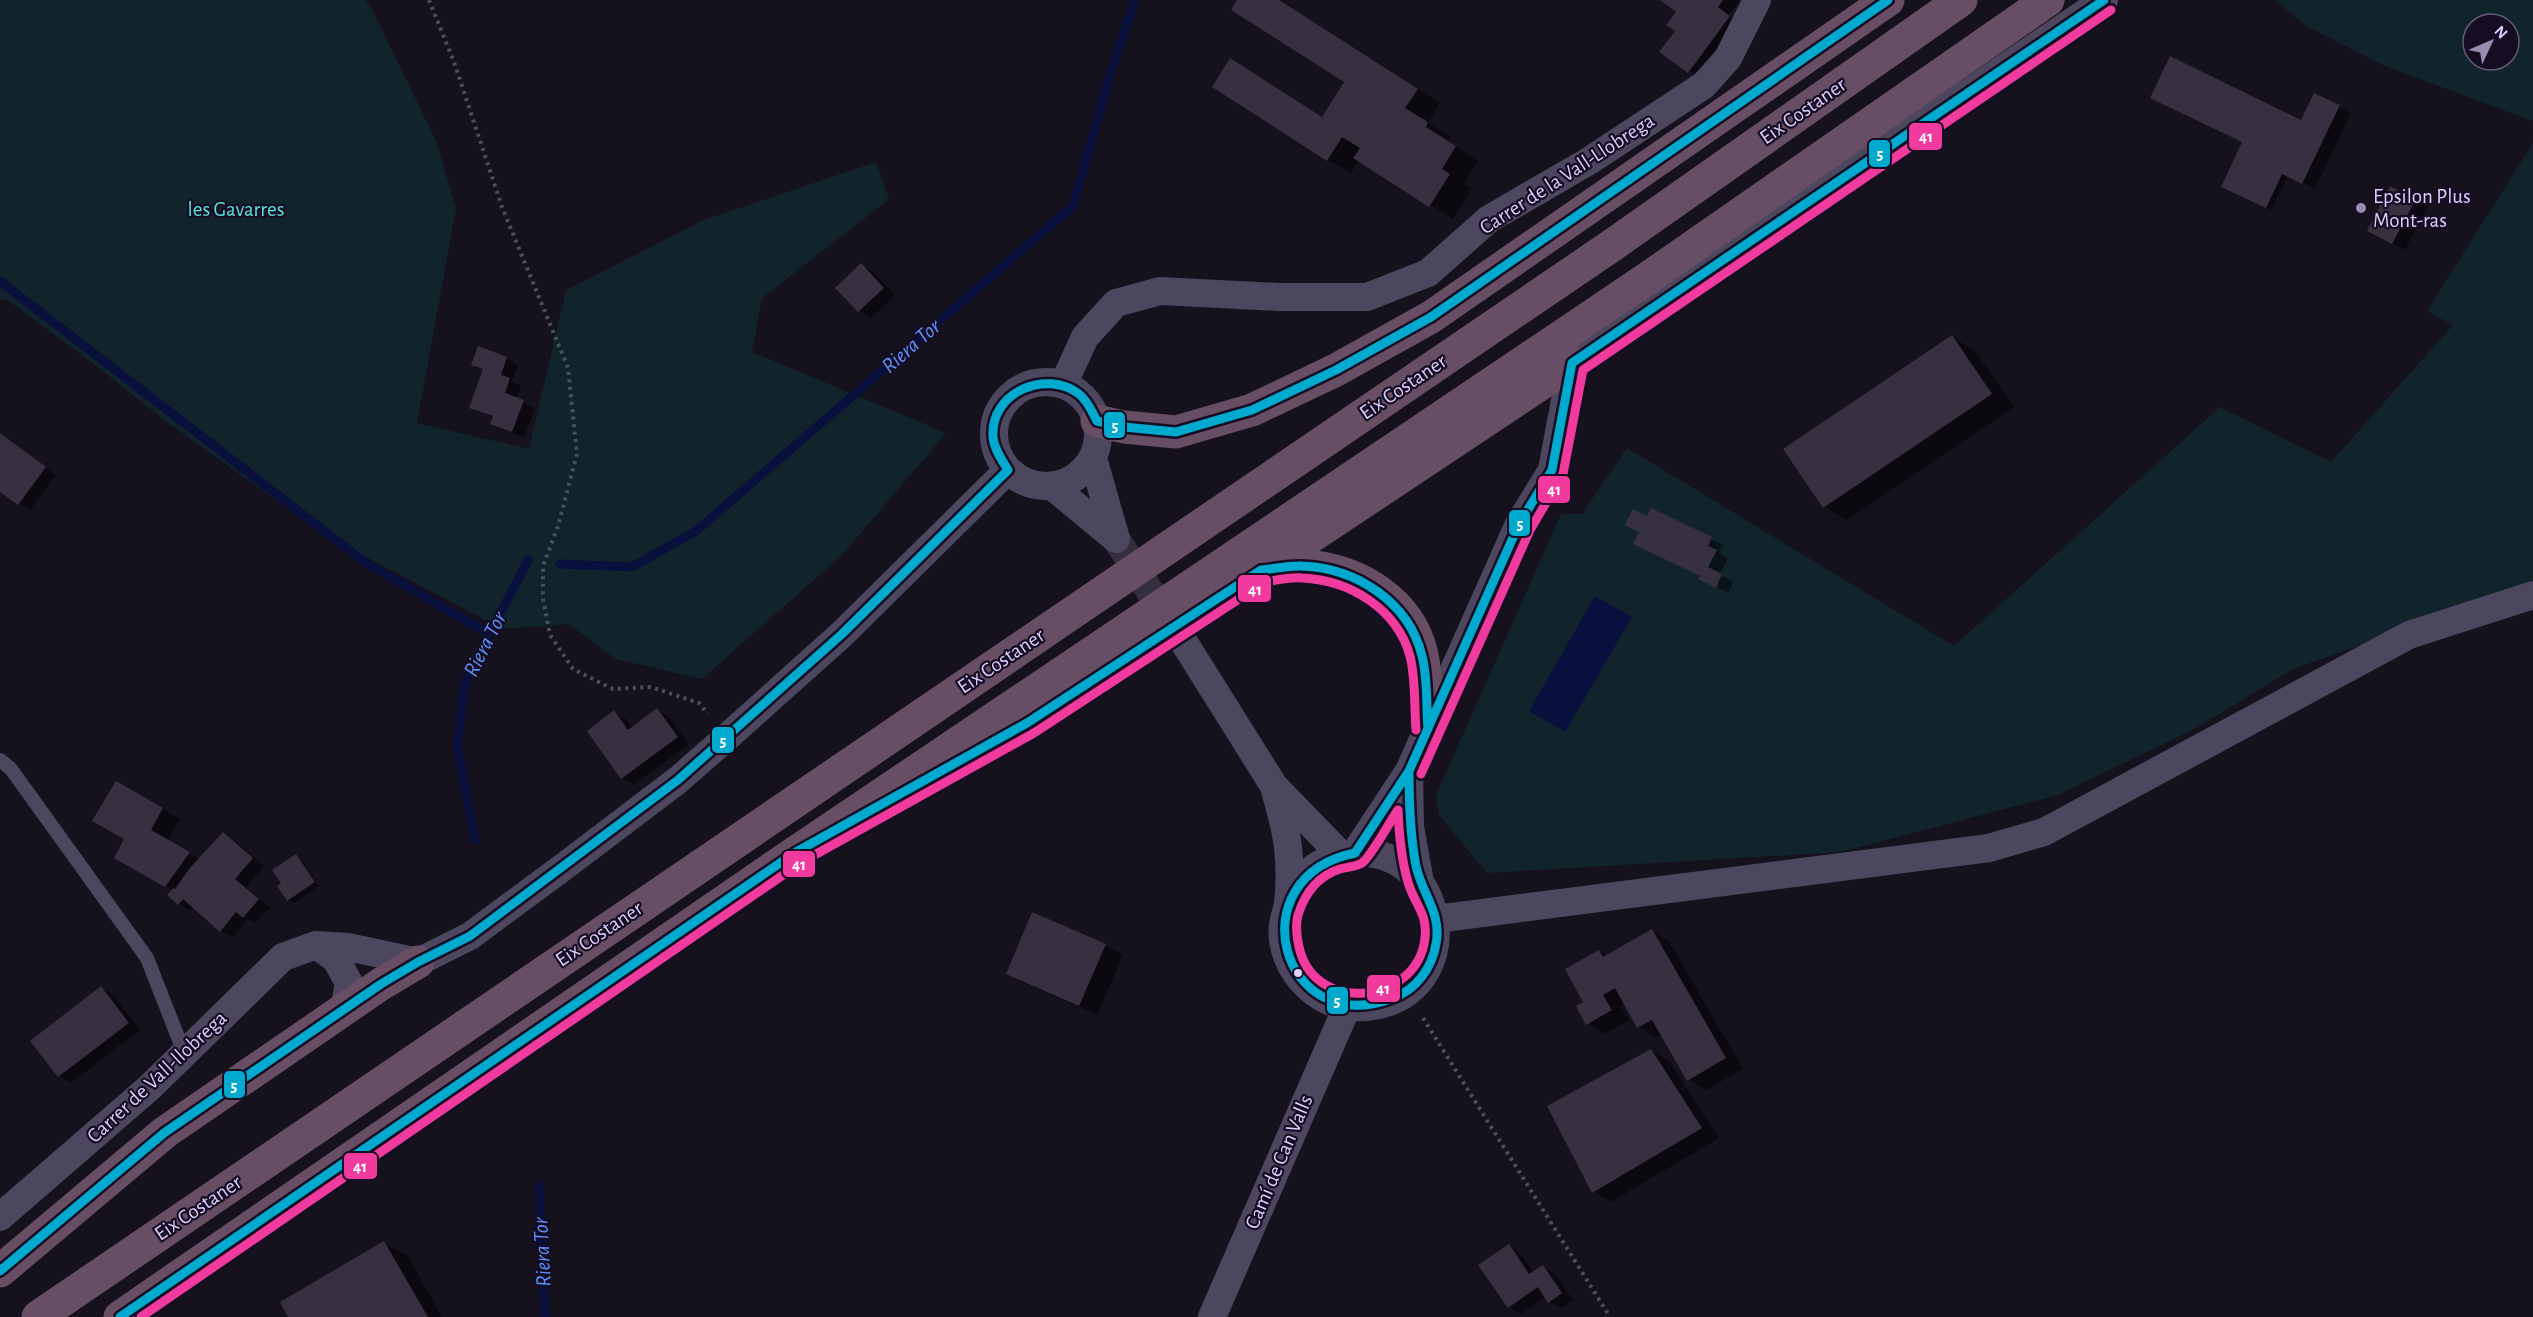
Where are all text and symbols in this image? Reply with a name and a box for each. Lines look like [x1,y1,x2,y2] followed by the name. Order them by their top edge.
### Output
[2461,12,2521,72] north arrow
[2491,23,2511,42] text: N
[1756,74,1850,148] street label: Eix Costaner
[1476,110,1658,238] street label: Carrer de la Vall-Llobrega
[1908,122,1943,151] line badge: 41
[1919,129,1933,145] text: 41
[1868,139,1891,168] line badge: 5
[1877,146,1884,162] text: 5
[2373,186,2471,231] place label: Epsilon Plus Mont-ras
[188,199,284,220] park label: les Gavarres
[2354,201,2368,215] marker: Epsilon Plus Mont-ras
[877,314,945,377] water label: Riera Tor
[1356,350,1450,424] street label: Eix Costaner
[1103,411,1126,439] line badge: 5
[1112,418,1119,434] text: 5
[1537,475,1571,504] line badge: 41
[1547,482,1561,498] text: 41
[1508,509,1531,537] line badge: 5
[1517,516,1524,532] text: 5
[1237,574,1272,603] line badge: 41
[1248,582,1262,598] text: 41
[459,607,511,680] water label: Riera Tor
[954,624,1048,698] street label: Eix Costaner
[711,726,735,754] line badge: 5
[720,733,727,749] text: 5
[782,850,816,878] line badge: 41
[792,857,806,873] text: 41
[552,897,646,971] street label: Eix Costaner
[1292,967,1304,979] unlabelled marker
[1366,974,1401,1003] line badge: 41
[1376,981,1390,997] text: 41
[1326,986,1349,1015] line badge: 5
[1334,993,1341,1009] text: 5
[83,1007,231,1147] street label: Carrer de Vall-llobrega
[223,1070,246,1099] line badge: 5
[231,1078,238,1094] text: 5
[1241,1092,1317,1232] street label: Camí de Can Valls
[343,1152,378,1180] line badge: 41
[353,1159,367,1175] text: 41
[151,1171,245,1245] street label: Eix Costaner
[529,1216,555,1287] water label: Riera Tor

